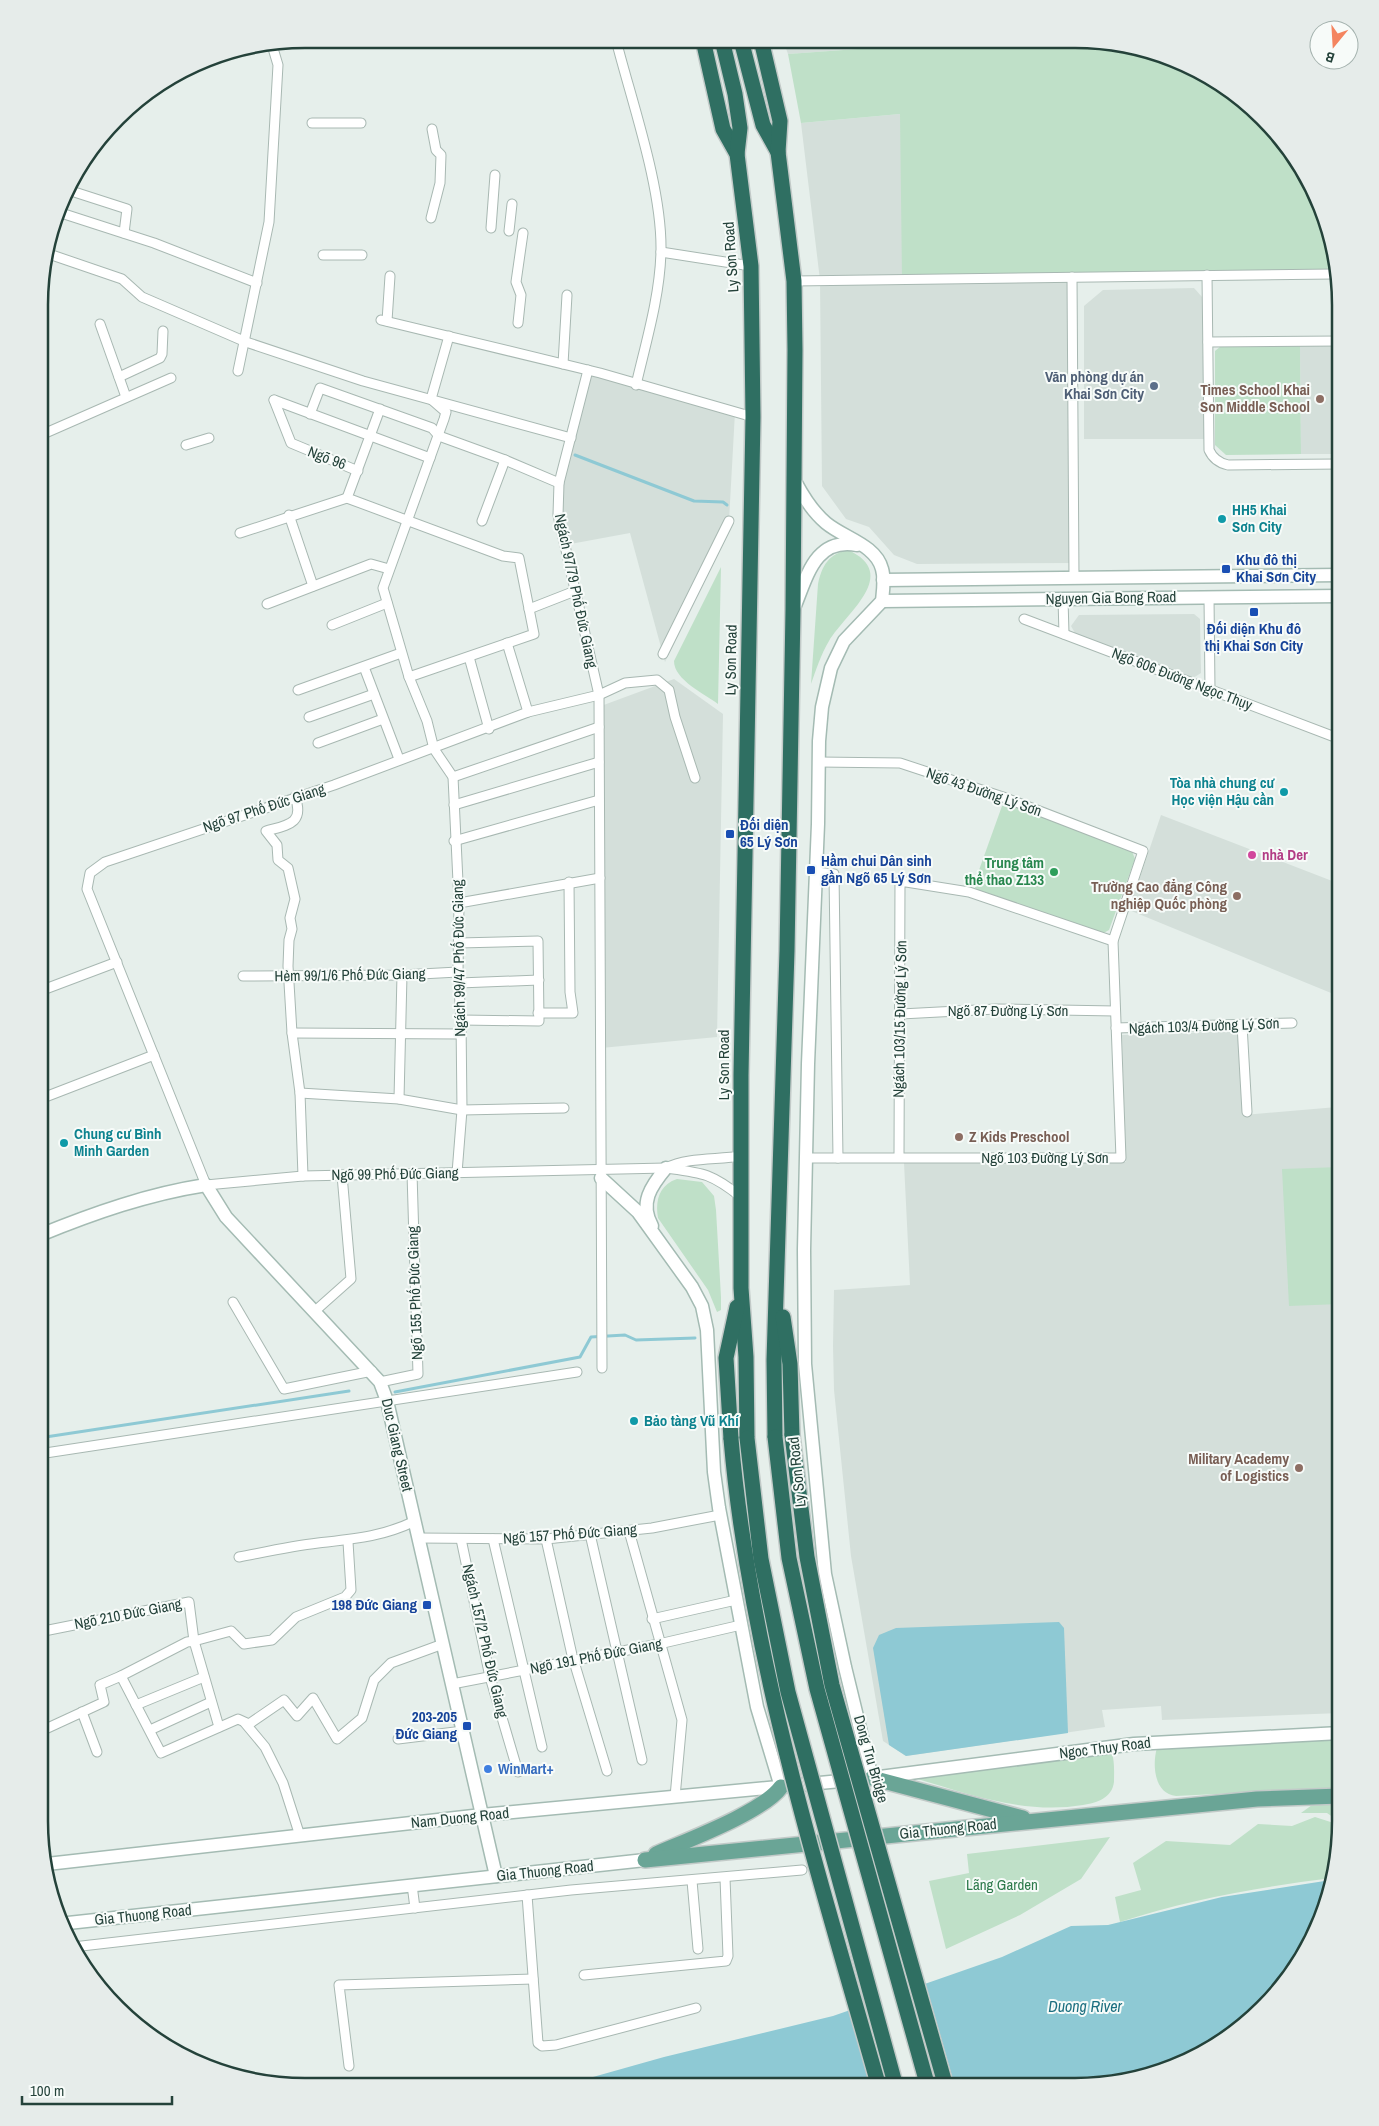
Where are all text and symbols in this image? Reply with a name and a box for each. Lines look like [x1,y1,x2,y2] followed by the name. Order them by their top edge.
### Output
[1309,20,1359,70] north arrow
[1323,48,1337,67] text: B
[718,221,743,293] street label: Ly Son Road
[1045,366,1144,404] place label: Văn phòng dự án Khai Sơn City
[1200,379,1310,417] place label: Times School Khai Son Middle School
[1148,380,1160,392] marker: Văn phòng dự án Khai Sơn City
[1314,393,1326,405] marker: Times School Khai Son Middle School
[305,441,350,474] street label: Ngõ 96
[1232,499,1287,537] place label: HH5 Khai Sơn City
[550,512,603,670] street label: Ngách 97/79 Phố Đức Giang
[1216,513,1228,525] marker: HH5 Khai Sơn City
[1236,549,1316,587] place label: Khu đô thị Khai Sơn City
[1220,563,1232,575] marker: Khu đô thị Khai Sơn City
[1046,586,1176,609] street label: Nguyen Gia Bong Road
[1248,606,1260,618] marker: Đối diện Khu đô thị Khai Sơn City
[1205,618,1303,656] place label: Đối diện Khu đô thị Khai Sơn City
[719,624,742,696] street label: Ly Son Road
[1109,642,1256,715] street label: Ngõ 606 Đường Ngọc Thụy
[924,762,1045,821] street label: Ngõ 43 Đường Lý Sơn
[1170,772,1275,810] place label: Tòa nhà chung cư Học viện Hậu cần
[200,778,328,837] street label: Ngõ 97 Phố Đức Giang
[1278,786,1290,798] marker: Tòa nhà chung cư Học viện Hậu cần
[740,814,798,852] place label: Đối diện 65 Lý Sơn
[724,828,736,840] marker: Đối diện 65 Lý Sơn
[1262,844,1308,865] place label: nhà Der
[1246,849,1258,861] marker: nhà Der
[821,850,932,888] place label: Hầm chui Dân sinh gần Ngõ 65 Lý Sơn
[965,852,1044,890] place label: Trung tâm thể thao Z133
[805,864,817,876] marker: Hầm chui Dân sinh gần Ngõ 65 Lý Sơn
[1048,866,1060,878] marker: Trung tâm thể thao Z133
[1091,876,1227,914] place label: Trường Cao đẳng Công nghiệp Quốc phòng
[447,879,470,1037] street label: Ngách 99/47 Phố Đức Giang
[1231,890,1243,902] marker: Trường Cao đẳng Công nghiệp Quốc phòng
[888,940,911,1098] street label: Ngách 103/15 Đường Lý Sơn
[274,963,426,986] street label: Hẻm 99/1/6 Phố Đức Giang
[948,1000,1068,1021] street label: Ngõ 87 Đường Lý Sơn
[1128,1012,1280,1039] street label: Ngách 103/4 Đường Lý Sơn
[713,1030,734,1100] street label: Ly Son Road
[74,1123,161,1161] place label: Chung cư Bình Minh Garden
[969,1126,1070,1147] place label: Z Kids Preschool
[953,1131,965,1143] marker: Z Kids Preschool
[58,1137,70,1149] marker: Chung cư Bình Minh Garden
[981,1147,1109,1168] street label: Ngõ 103 Đường Lý Sơn
[331,1162,459,1185] street label: Ngõ 99 Phố Đức Giang
[402,1226,427,1360] street label: Ngõ 155 Phố Đức Giang
[377,1396,419,1494] street label: Duc Giang Street
[644,1410,739,1431] place label: Bảo tàng Vũ Khí
[628,1415,640,1427] marker: Bảo tàng Vũ Khí
[782,1436,811,1508] street label: Ly Son Road
[1188,1448,1289,1486] place label: Military Academy of Logistics
[1293,1462,1305,1474] marker: Military Academy of Logistics
[502,1518,638,1549] street label: Ngõ 157 Phố Đức Giang
[458,1562,513,1720] street label: Ngách 157/2 Phố Đức Giang
[73,1593,183,1634] street label: Ngõ 210 Đức Giang
[332,1594,417,1615] place label: 198 Đức Giang
[421,1599,433,1611] marker: 198 Đức Giang
[528,1632,664,1679] street label: Ngõ 191 Phố Đức Giang
[395,1706,457,1744] place label: 203-205 Đức Giang
[849,1713,894,1805] street label: Dong Tru Bridge
[461,1720,473,1732] marker: 203-205 Đức Giang
[1058,1731,1152,1764] street label: Ngoc Thuy Road
[498,1758,554,1779] place label: WinMart+
[482,1763,494,1775] marker: WinMart+
[410,1802,510,1833] street label: Nam Duong Road
[898,1813,998,1844] street label: Gia Thuong Road
[495,1855,595,1886] street label: Gia Thuong Road
[966,1874,1038,1895] park label: Lãng Garden
[93,1899,193,1930] street label: Gia Thuong Road
[1048,1995,1122,2017] water label: Duong River
[22,2074,172,2106] scale bar
[30,2080,64,2101] text: 100 m

